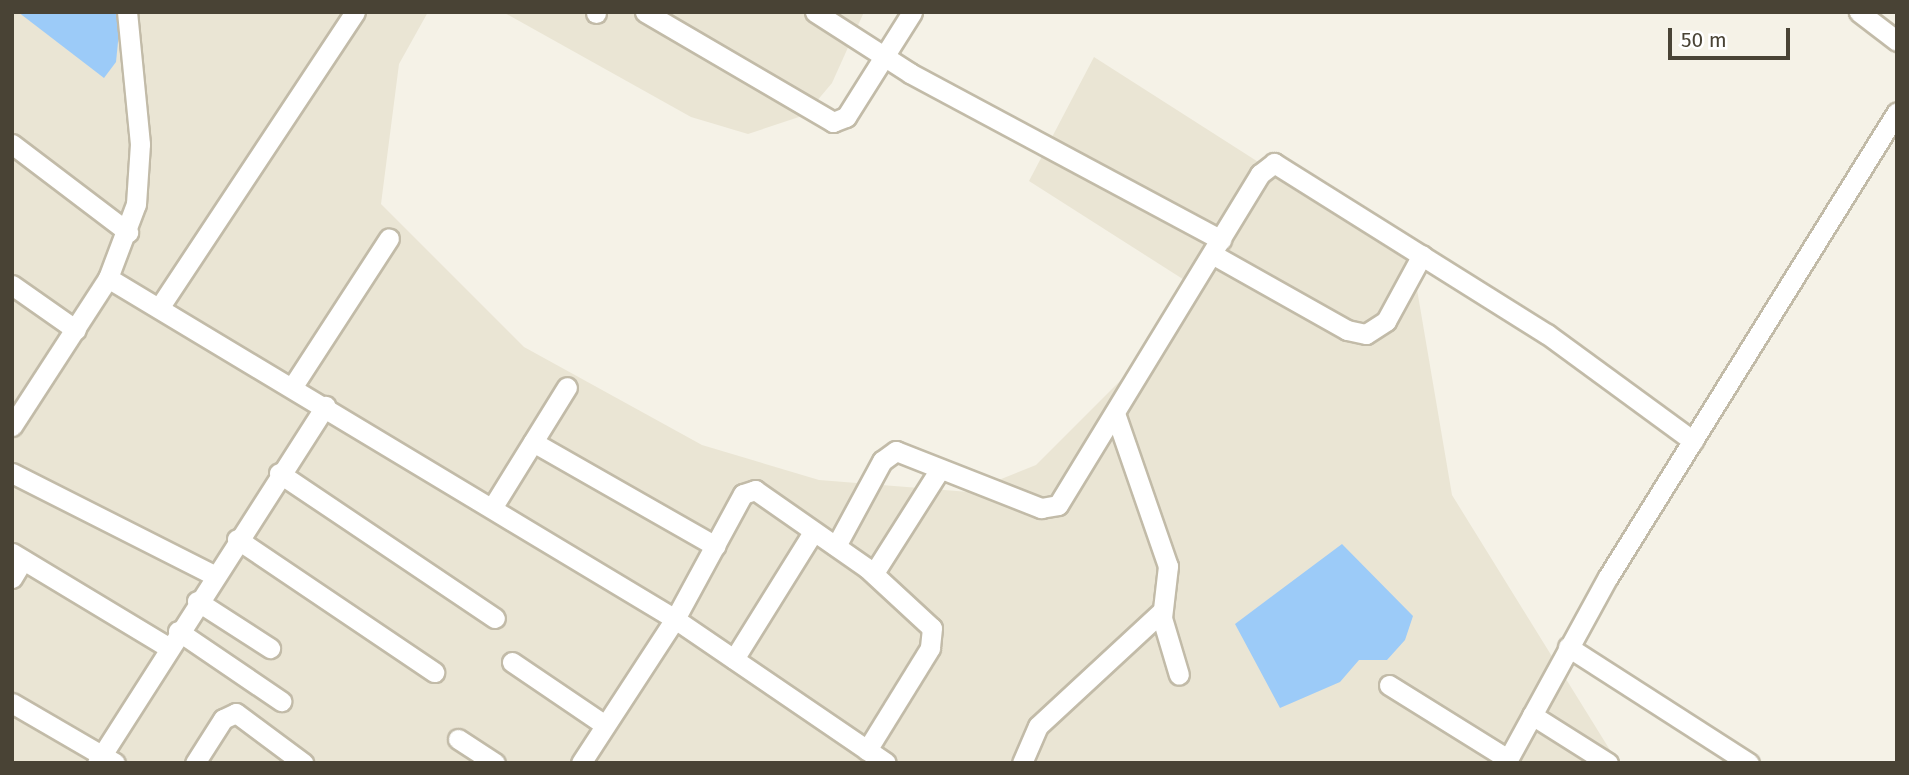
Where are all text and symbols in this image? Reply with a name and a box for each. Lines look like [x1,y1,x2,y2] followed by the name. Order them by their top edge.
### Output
[1671,14,1794,58] scale bar
[1681,27,1727,53] text: 50 m

